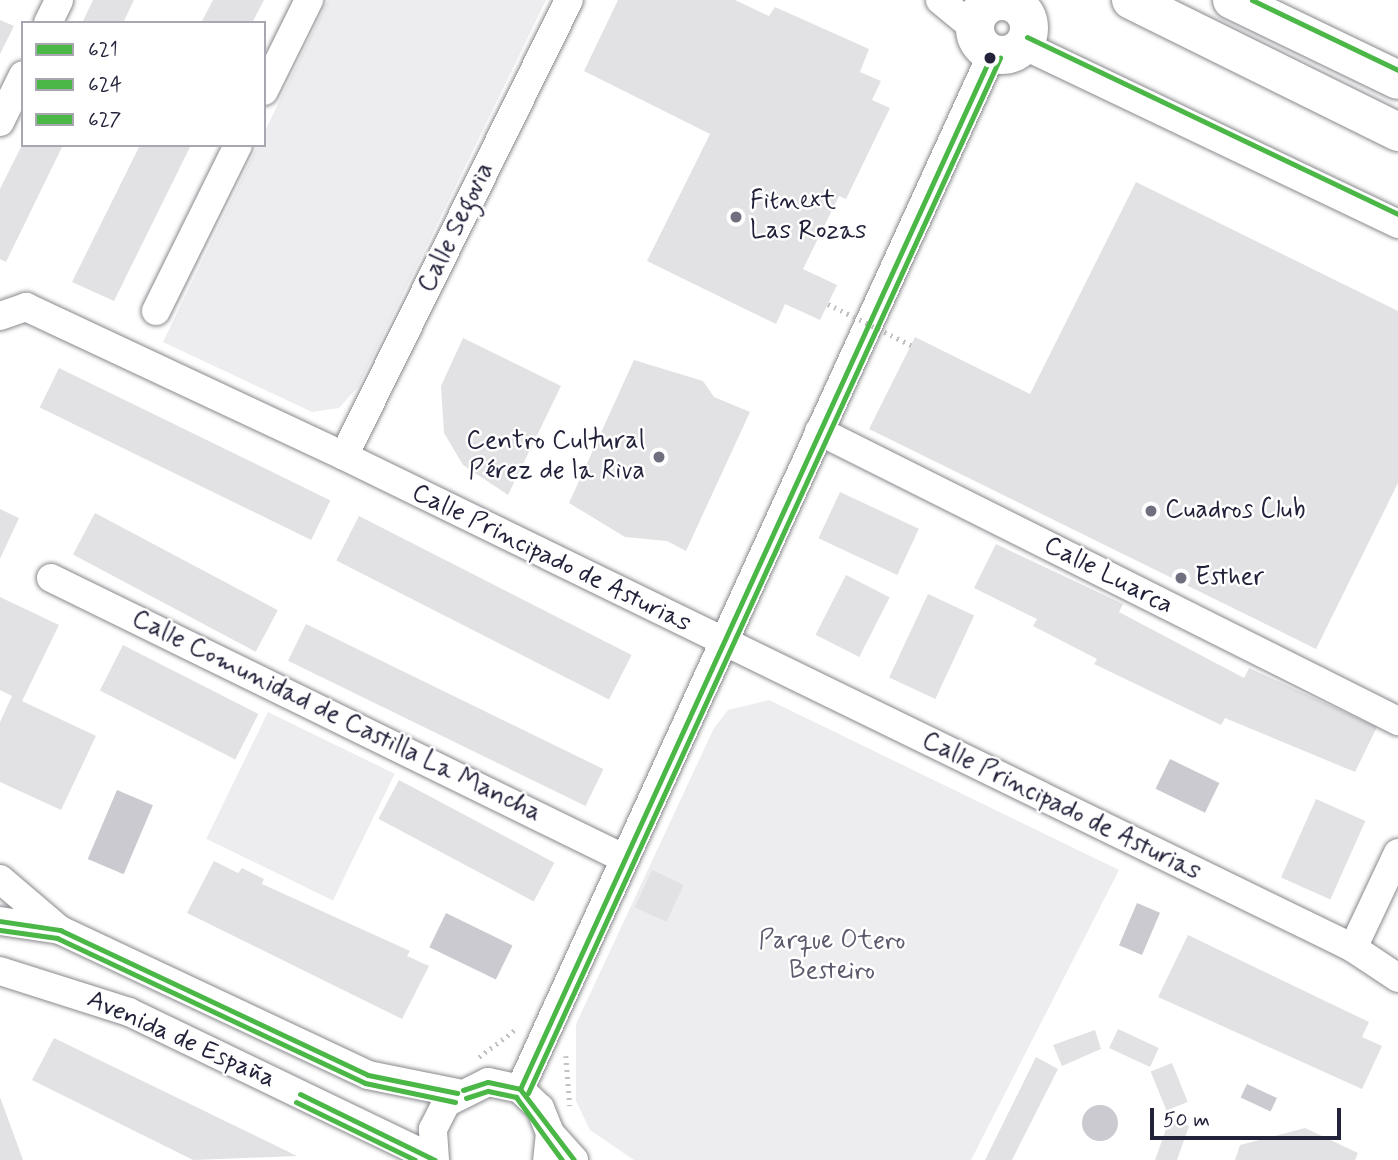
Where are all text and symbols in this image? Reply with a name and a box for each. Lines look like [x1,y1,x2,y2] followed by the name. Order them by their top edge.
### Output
[21,21,266,147] legend
[88,36,118,64] text: 621
[983,51,997,65] unlabelled marker
[88,71,122,99] text: 624
[88,106,122,134] text: 627
[412,158,502,298] street label: Calle Segovia
[750,186,861,248] place label: Fitnext Las Rozas
[728,209,744,225] marker: Fitnext Las Rozas
[466,426,645,488] place label: Centro Cultural Pérez de la Riva
[651,449,667,465] marker: Centro Cultural Pérez de la Riva
[404,477,698,641] street label: Calle Principado de Asturias
[1165,495,1311,527] place label: Cuadros Club
[1143,503,1159,519] marker: Cuadros Club
[1039,531,1177,621] street label: Calle Luarca
[1195,562,1264,594] place label: Esther
[1173,570,1189,586] marker: Esther
[130,606,542,828] street label: Calle Comunidad de Castilla La Mancha
[914,725,1208,889] street label: Calle Principado de Asturias
[758,926,906,988] park label: Parque Otero Besteiro
[82,985,280,1095] street label: Avenida de España
[1153,1094,1344,1138] scale bar
[1163,1106,1210,1134] text: 50 m

